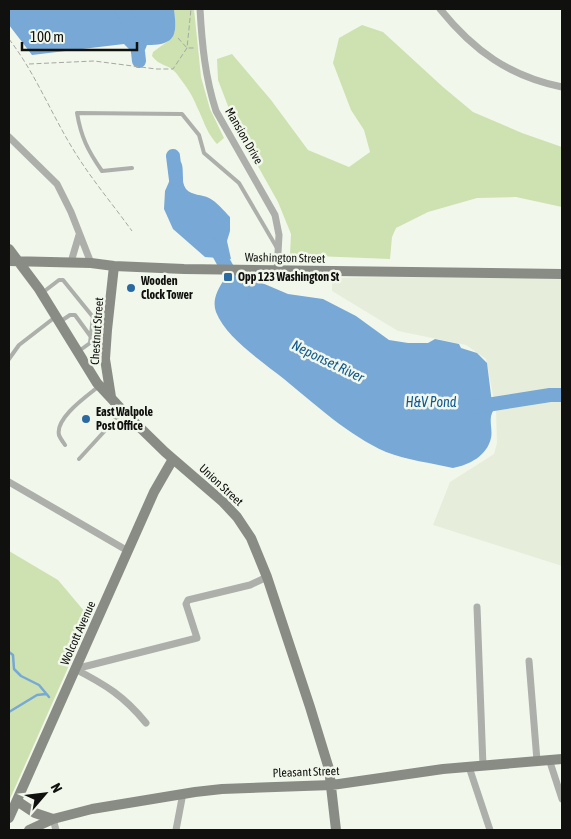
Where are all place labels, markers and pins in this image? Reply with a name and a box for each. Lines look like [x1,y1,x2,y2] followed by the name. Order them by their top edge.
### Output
[238,270,340,284] place label: Opp 123 Washington St
[222,271,234,283] marker: Opp 123 Washington St
[140,274,193,302] place label: Wooden Clock Tower
[125,282,137,294] marker: Wooden Clock Tower
[96,405,154,433] place label: East Walpole Post Office
[80,413,92,425] marker: East Walpole Post Office

